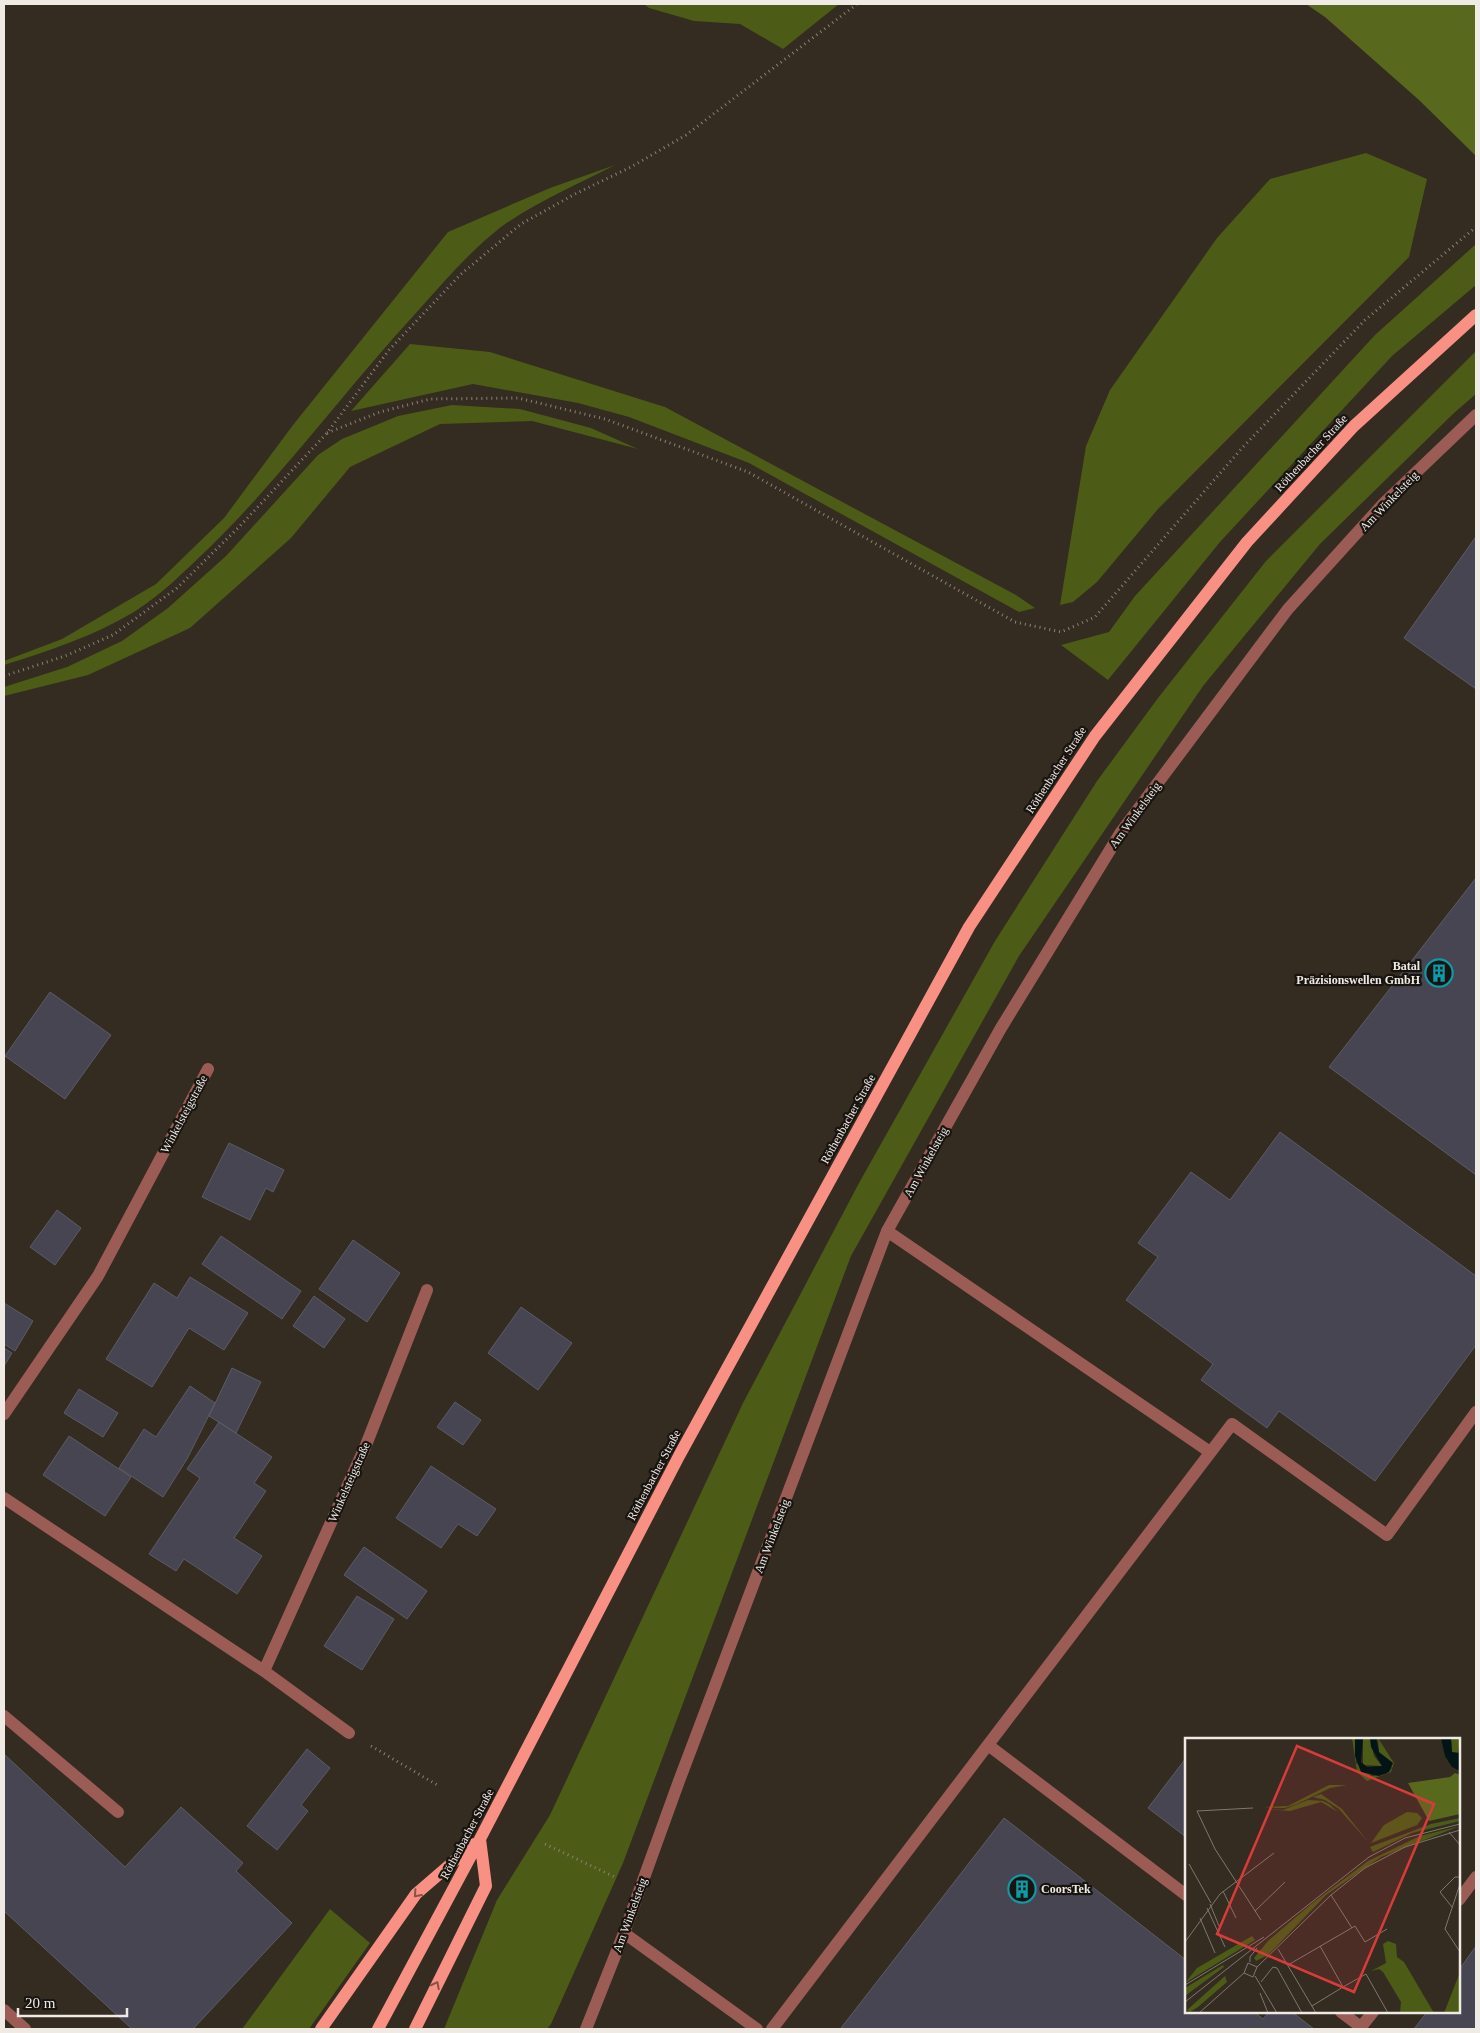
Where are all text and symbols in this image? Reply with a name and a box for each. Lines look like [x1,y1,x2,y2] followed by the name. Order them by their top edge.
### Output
[1272,412,1350,494] street label: Röthenbacher Straße
[1357,468,1421,534] street label: Am Winkelsteig
[1023,724,1089,816] street label: Röthenbacher Straße
[1106,779,1164,851] street label: Am Winkelsteig
[1424,958,1454,988] building icon: Batal Präzisionswellen GmbH
[1296,959,1421,987] place label: Batal Präzisionswellen GmbH
[818,1072,878,1166] street label: Röthenbacher Straße
[158,1073,210,1155] street label: Winkelsteigstraße
[901,1124,951,1200] street label: Am Winkelsteig
[624,1427,684,1523] street label: Röthenbacher Straße
[325,1440,373,1524] street label: Winkelsteigstraße
[751,1497,793,1575] street label: Am Winkelsteig
[1185,1738,1460,2013] inset map
[437,1786,497,1882] street label: Röthenbacher Straße
[1007,1874,1037,1904] building icon: CoorsTek
[610,1876,650,1954] street label: Am Winkelsteig
[1041,1882,1091,1896] place label: CoorsTek
[414,1889,423,1898] one-way arrow
[430,1981,440,1990] one-way arrow
[18,1986,126,2018] scale bar
[25,1995,56,2011] text: 20 m

